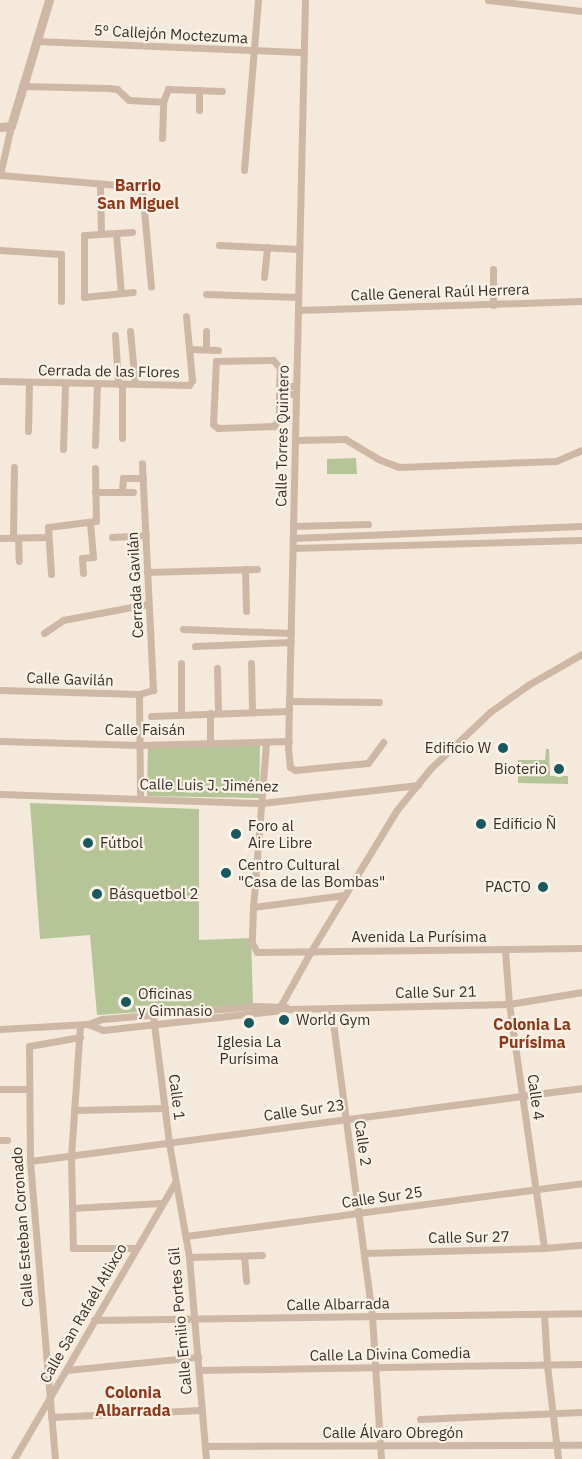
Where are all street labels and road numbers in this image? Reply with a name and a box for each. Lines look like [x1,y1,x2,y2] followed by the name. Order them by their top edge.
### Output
[93,21,249,47] street label: 5º Callejón Moctezuma
[350,280,530,304] street label: Calle General Raúl Herrera
[38,361,180,381] street label: Cerrada de las Flores
[272,365,292,507] street label: Calle Torres Quintero
[123,531,147,639] street label: Cerrada Gavilán
[26,668,114,690] street label: Calle Gavilán
[105,721,185,739] street label: Calle Faisán
[139,775,279,795] street label: Calle Luis J. Jiménez
[351,928,487,946] street label: Avenida La Purísima
[395,982,477,1002] street label: Calle Sur 21
[165,1073,189,1121] street label: Calle 1
[524,1073,548,1121] street label: Calle 4
[262,1095,346,1125] street label: Calle Sur 23
[351,1119,375,1167] street label: Calle 2
[7,1146,37,1308] street label: Calle Esteban Coronado
[340,1182,424,1212] street label: Calle Sur 25
[428,1227,510,1247] street label: Calle Sur 27
[36,1240,130,1386] street label: Calle San Rafaél Atlixco
[165,1247,195,1395] street label: Calle Emilio Portes Gil
[286,1294,390,1314] street label: Calle Albarrada
[309,1344,471,1364] street label: Calle La Divina Comedia
[322,1424,464,1442] street label: Calle Álvaro Obregón

